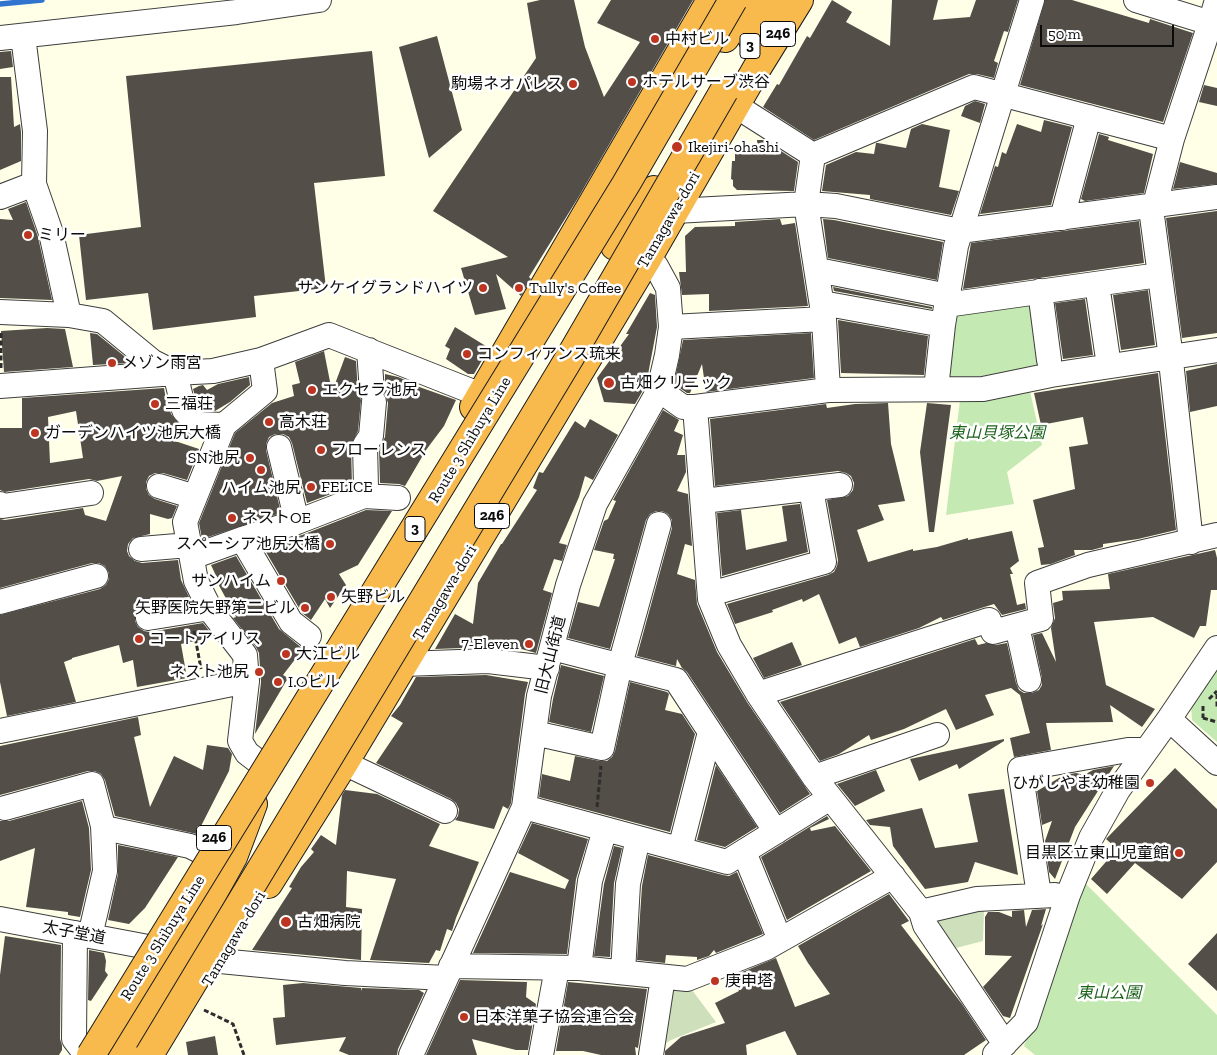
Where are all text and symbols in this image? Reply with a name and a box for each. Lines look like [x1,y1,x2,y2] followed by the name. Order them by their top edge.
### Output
[1042,15,1176,47] scale bar
[760,22,796,46] road number: 246
[1048,25,1081,43] text: 50 m
[665,29,729,49] place label: 中村ビル
[649,33,661,45] marker: 中村ビル
[740,34,760,58] road number: 3
[642,72,770,92] place label: ホテルサーブ渋谷
[451,74,563,94] place label: 駒場ネオパレス
[626,76,638,88] marker: ホテルサーブ渋谷
[567,78,579,90] marker: 駒場ネオパレス
[688,137,779,157] place label: Ikejiri-ohashi
[670,140,684,154] marker: Ikejiri-ohashi
[634,168,704,272] street label: Tamagawa-dori
[38,225,86,245] place label: ミリー
[22,229,34,241] marker: ミリー
[297,278,473,298] place label: サンケイグランドハイツ
[529,278,621,298] place label: Tully's Coffee
[477,282,489,294] marker: サンケイグランドハイツ
[513,282,525,294] marker: Tully's Coffee
[477,344,621,364] place label: コンフィアンス琉来
[461,348,473,360] marker: コンフィアンス琉来
[122,353,202,373] place label: メゾン雨宮
[106,357,118,369] marker: メゾン雨宮
[425,373,515,507] street label: Route 3 Shibuya Line
[620,373,732,393] place label: 古畑クリニック
[602,376,616,390] marker: 古畑クリニック
[322,380,418,400] place label: エクセラ池尻
[306,384,318,396] marker: エクセラ池尻
[165,394,213,414] place label: 三福荘
[149,398,161,410] marker: 三福荘
[279,412,327,432] place label: 高木荘
[263,416,275,428] marker: 高木荘
[45,423,221,443] place label: ガーデンハイツ池尻大橋
[949,423,1045,443] park label: 東山貝塚公園
[29,427,41,439] marker: ガーデンハイツ池尻大橋
[331,440,427,460] place label: フローレンス
[315,444,327,456] marker: フローレンス
[188,448,240,468] place label: SN池尻
[244,452,256,464] marker: SN池尻
[255,464,267,476] marker: ハイム池尻
[321,477,373,497] place label: FELICE
[221,478,301,498] place label: ハイム池尻
[305,481,317,493] marker: FELICE
[474,504,510,528] road number: 246
[242,508,311,528] place label: ネストOE
[226,512,238,524] marker: ネストOE
[405,516,425,542] road number: 3
[176,534,320,554] place label: スペーシア池尻大橋
[324,538,336,550] marker: スペーシア池尻大橋
[409,542,481,644] street label: Tamagawa-dori
[191,571,271,591] place label: サンハイム
[275,575,287,587] marker: サンハイム
[341,587,405,607] place label: 矢野ビル
[325,591,337,603] marker: 矢野ビル
[135,598,295,618] place label: 矢野医院矢野第二ビル
[299,602,311,614] marker: 矢野医院矢野第二ビル
[532,614,570,696] street label: 旧大山街道
[149,629,261,649] place label: コートアイリス
[133,633,145,645] marker: コートアイリス
[461,634,519,654] place label: 7-Eleven
[523,638,535,650] marker: 7-Eleven
[296,644,360,664] place label: 大江ビル
[280,648,292,660] marker: 大江ビル
[169,662,249,682] place label: ネスト池尻
[253,666,265,678] marker: ネスト池尻
[288,672,340,692] place label: I.Oビル
[272,676,284,688] marker: I.Oビル
[1012,773,1140,793] place label: ひがしやま幼稚園
[1144,777,1156,789] marker: ひがしやま幼稚園
[196,826,232,850] road number: 246
[1025,843,1169,863] place label: 目黒区立東山児童館
[1173,847,1185,859] marker: 目黒区立東山児童館
[117,872,209,1004] street label: Route 3 Shibuya Line
[198,888,270,990] street label: Tamagawa-dori
[297,912,361,932] place label: 古畑病院
[279,915,293,929] marker: 古畑病院
[41,917,107,949] street label: 太子堂道
[725,971,773,991] place label: 庚申塔
[709,975,721,987] marker: 庚申塔
[1077,983,1141,1003] park label: 東山公園
[474,1007,634,1027] place label: 日本洋菓子協会連合会
[458,1011,470,1023] marker: 日本洋菓子協会連合会

